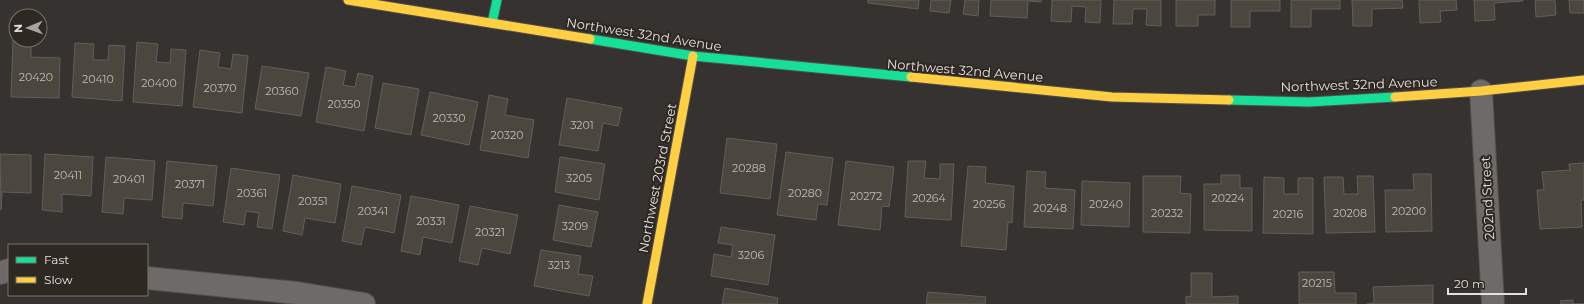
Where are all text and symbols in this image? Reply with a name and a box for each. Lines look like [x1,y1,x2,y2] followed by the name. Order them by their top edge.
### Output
[8,8,48,48] north arrow
[565,14,723,54] street label: Northwest 32nd Avenue
[11,24,25,33] text: N
[886,55,1044,85] street label: Northwest 32nd Avenue
[19,70,53,84] house number: 20420
[82,72,114,86] house number: 20410
[1280,73,1438,95] street label: Northwest 32nd Avenue
[141,76,177,90] house number: 20400
[203,81,237,95] house number: 20370
[265,84,299,98] house number: 20360
[328,97,361,111] house number: 20350
[635,102,679,254] street label: Northwest 203rd Street
[432,111,466,125] house number: 20330
[570,118,594,132] house number: 3201
[490,128,524,142] house number: 20320
[1477,156,1497,240] street label: 202nd Street
[732,161,766,175] house number: 20288
[54,168,82,182] house number: 20411
[566,171,592,185] house number: 3205
[113,172,145,186] house number: 20401
[175,177,205,191] house number: 20371
[237,186,267,200] house number: 20361
[788,186,822,200] house number: 20280
[850,189,882,203] house number: 20272
[912,191,947,205] house number: 20264
[1211,191,1245,205] house number: 20224
[298,194,328,208] house number: 20351
[973,197,1006,211] house number: 20256
[1089,197,1123,211] house number: 20240
[1033,201,1067,215] house number: 20248
[358,204,388,218] house number: 20341
[1392,204,1426,218] house number: 20200
[1151,206,1183,220] house number: 20232
[1333,206,1367,220] house number: 20208
[1273,207,1304,221] house number: 20216
[416,214,446,228] house number: 20331
[562,219,588,233] house number: 3209
[475,225,505,239] house number: 20321
[8,244,148,296] legend
[738,248,764,262] house number: 3206
[44,252,69,267] text: Fast
[548,258,570,272] house number: 3213
[1448,270,1526,296] scale bar
[44,272,73,287] text: Slow
[1302,276,1332,290] house number: 20215
[1454,276,1485,291] text: 20 m

